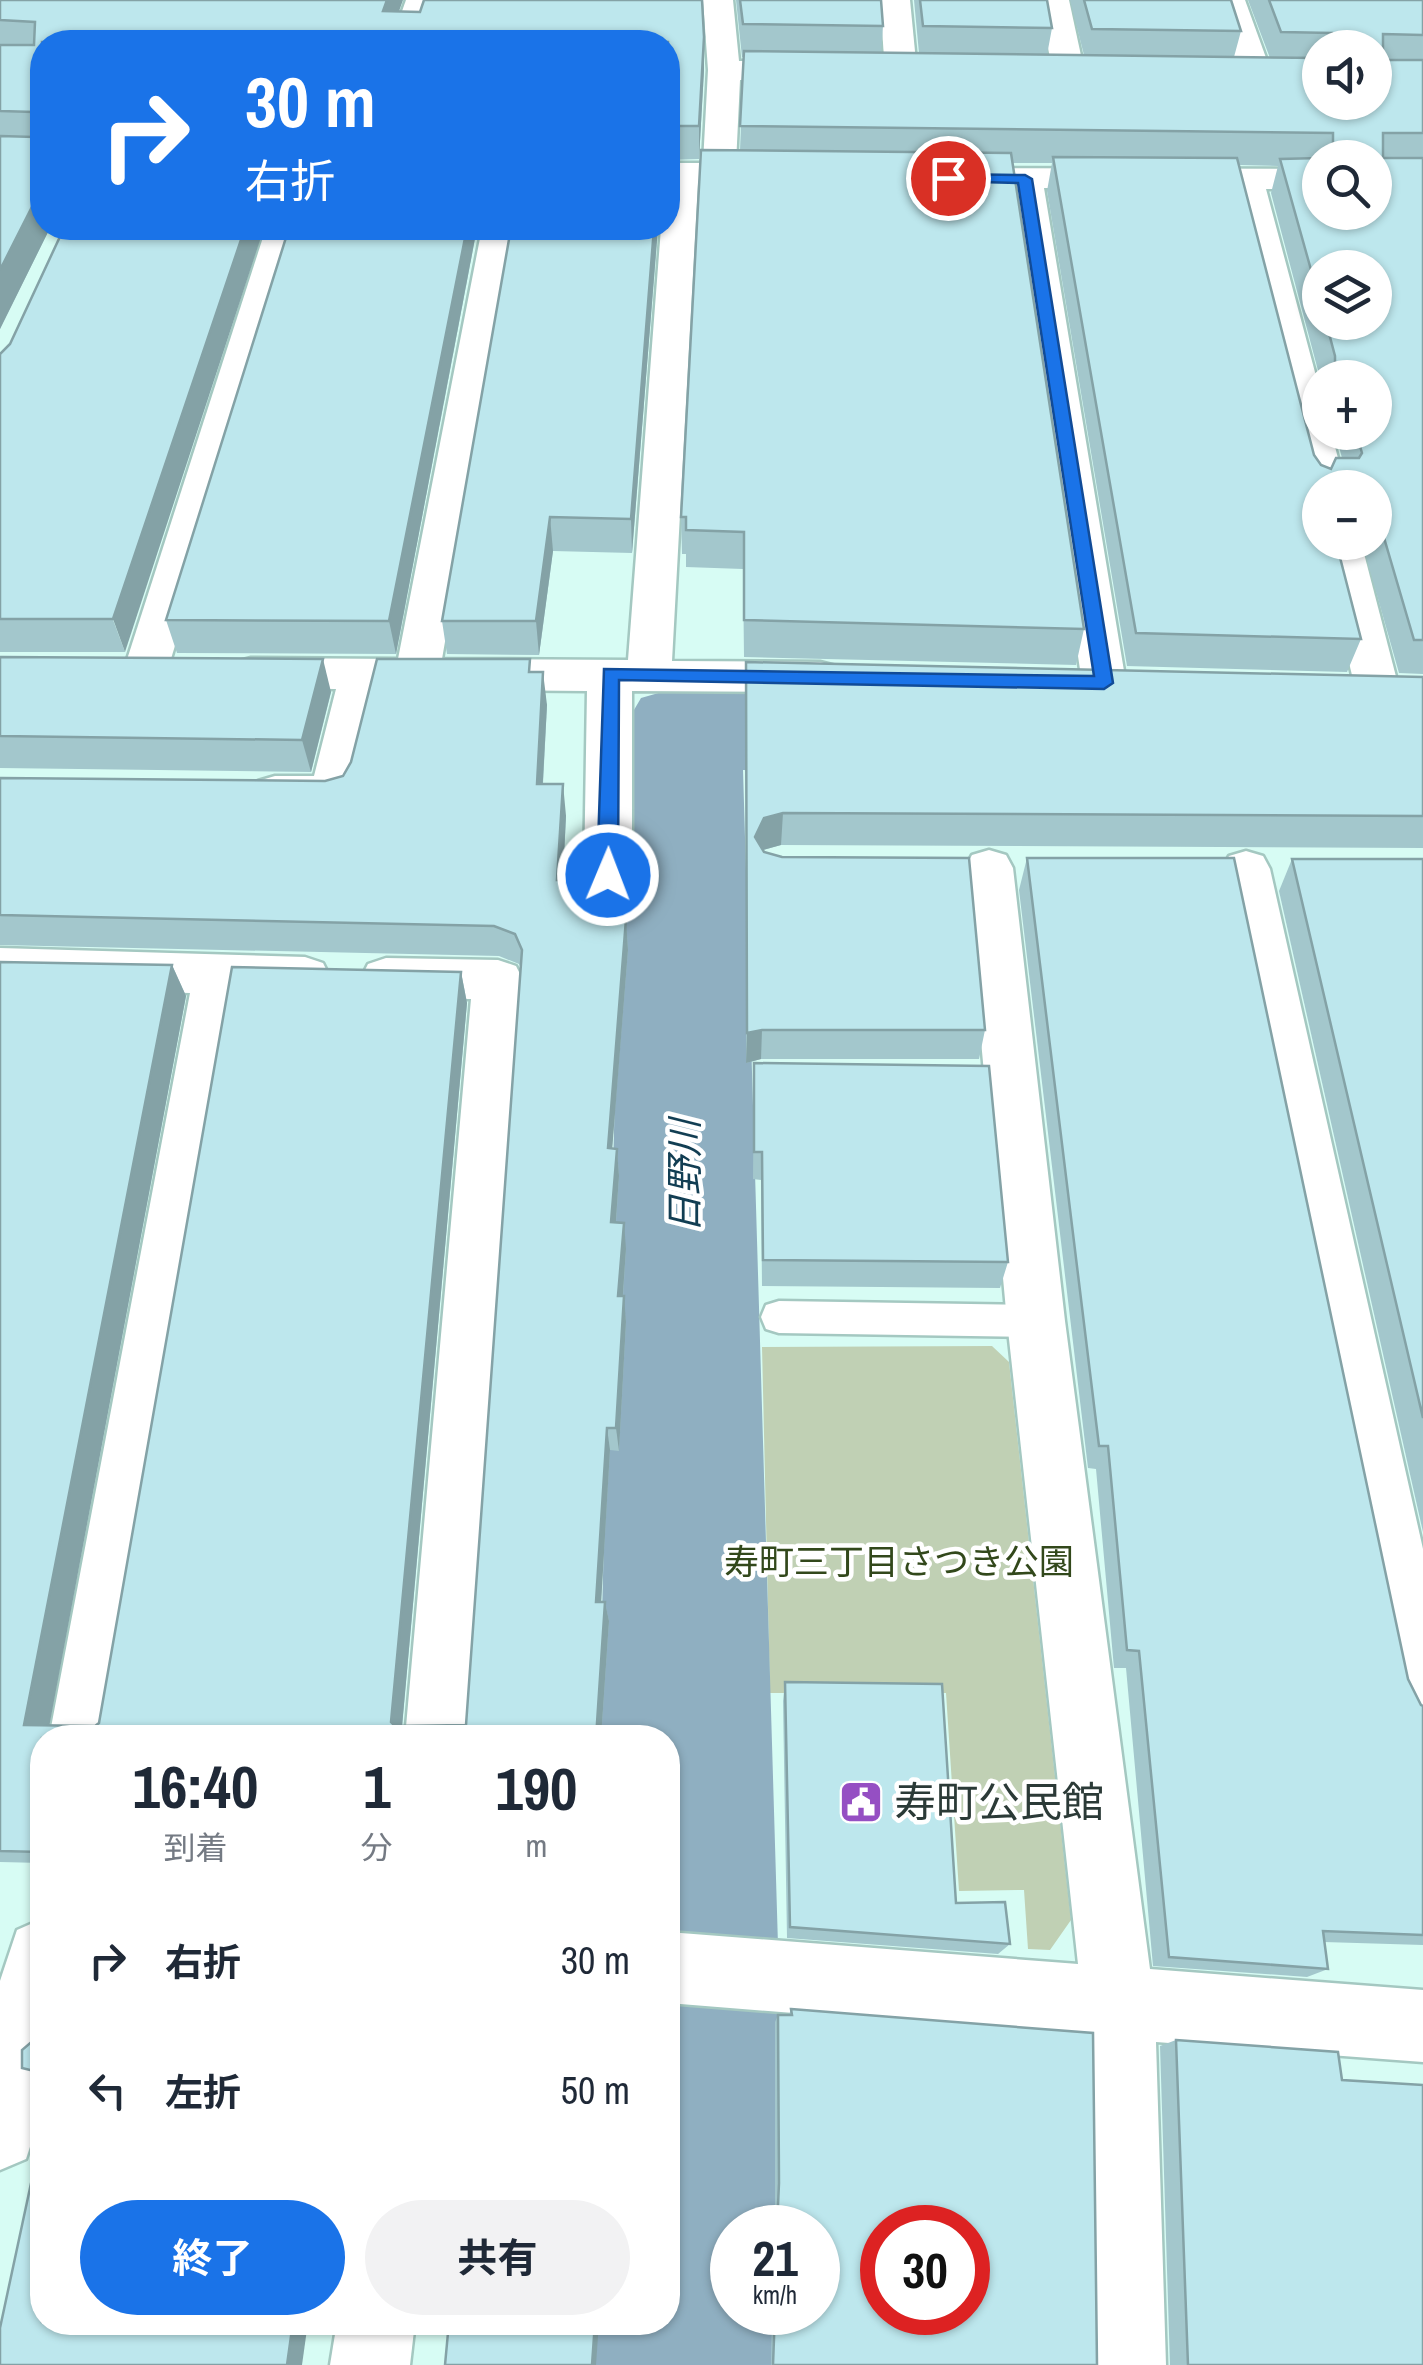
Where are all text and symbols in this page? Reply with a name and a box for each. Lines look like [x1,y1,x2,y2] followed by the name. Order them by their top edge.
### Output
[1302,30,1392,560] map controls
[1302,30,1392,120] button: sound
[245,55,376,149] text: 30 m
[80,70,210,200] icon: right
[906,136,991,221] pin
[1302,140,1392,230] button: search
[245,150,335,211] text: 右折
[921,151,976,206] icon: arrive
[1302,250,1392,340] button: layers
[1302,360,1392,450] button: +
[1302,470,1392,560] button: −
[556,823,660,927] position arrow
[659,1115,710,1233] water label: 日野川
[724,1538,1074,1585] park label: 寿町三丁目さつき公園
[133,1746,258,1827] text: 16:40
[363,1746,391,1827] text: 1
[495,1748,577,1829] text: 190
[894,1774,1104,1830] place label: 寿町公民館
[838,1779,884,1825] public building icon: 寿町公民館
[526,1824,547,1867] text: m
[163,1826,227,1869] text: 到着
[361,1826,393,1869] text: 分
[80,1933,135,1988] icon: right
[561,1935,630,1986] text: 30 m
[165,1937,241,1988] text: 右折
[80,2063,135,2118] icon: left
[561,2065,630,2116] text: 50 m
[165,2067,241,2118] text: 左折
[80,2200,345,2315] button: 終了
[365,2200,630,2315] button: 共有
[860,2205,990,2335] speed limit sign: 30
[752,2224,798,2292] text: 21
[753,2278,797,2312] text: km/h

